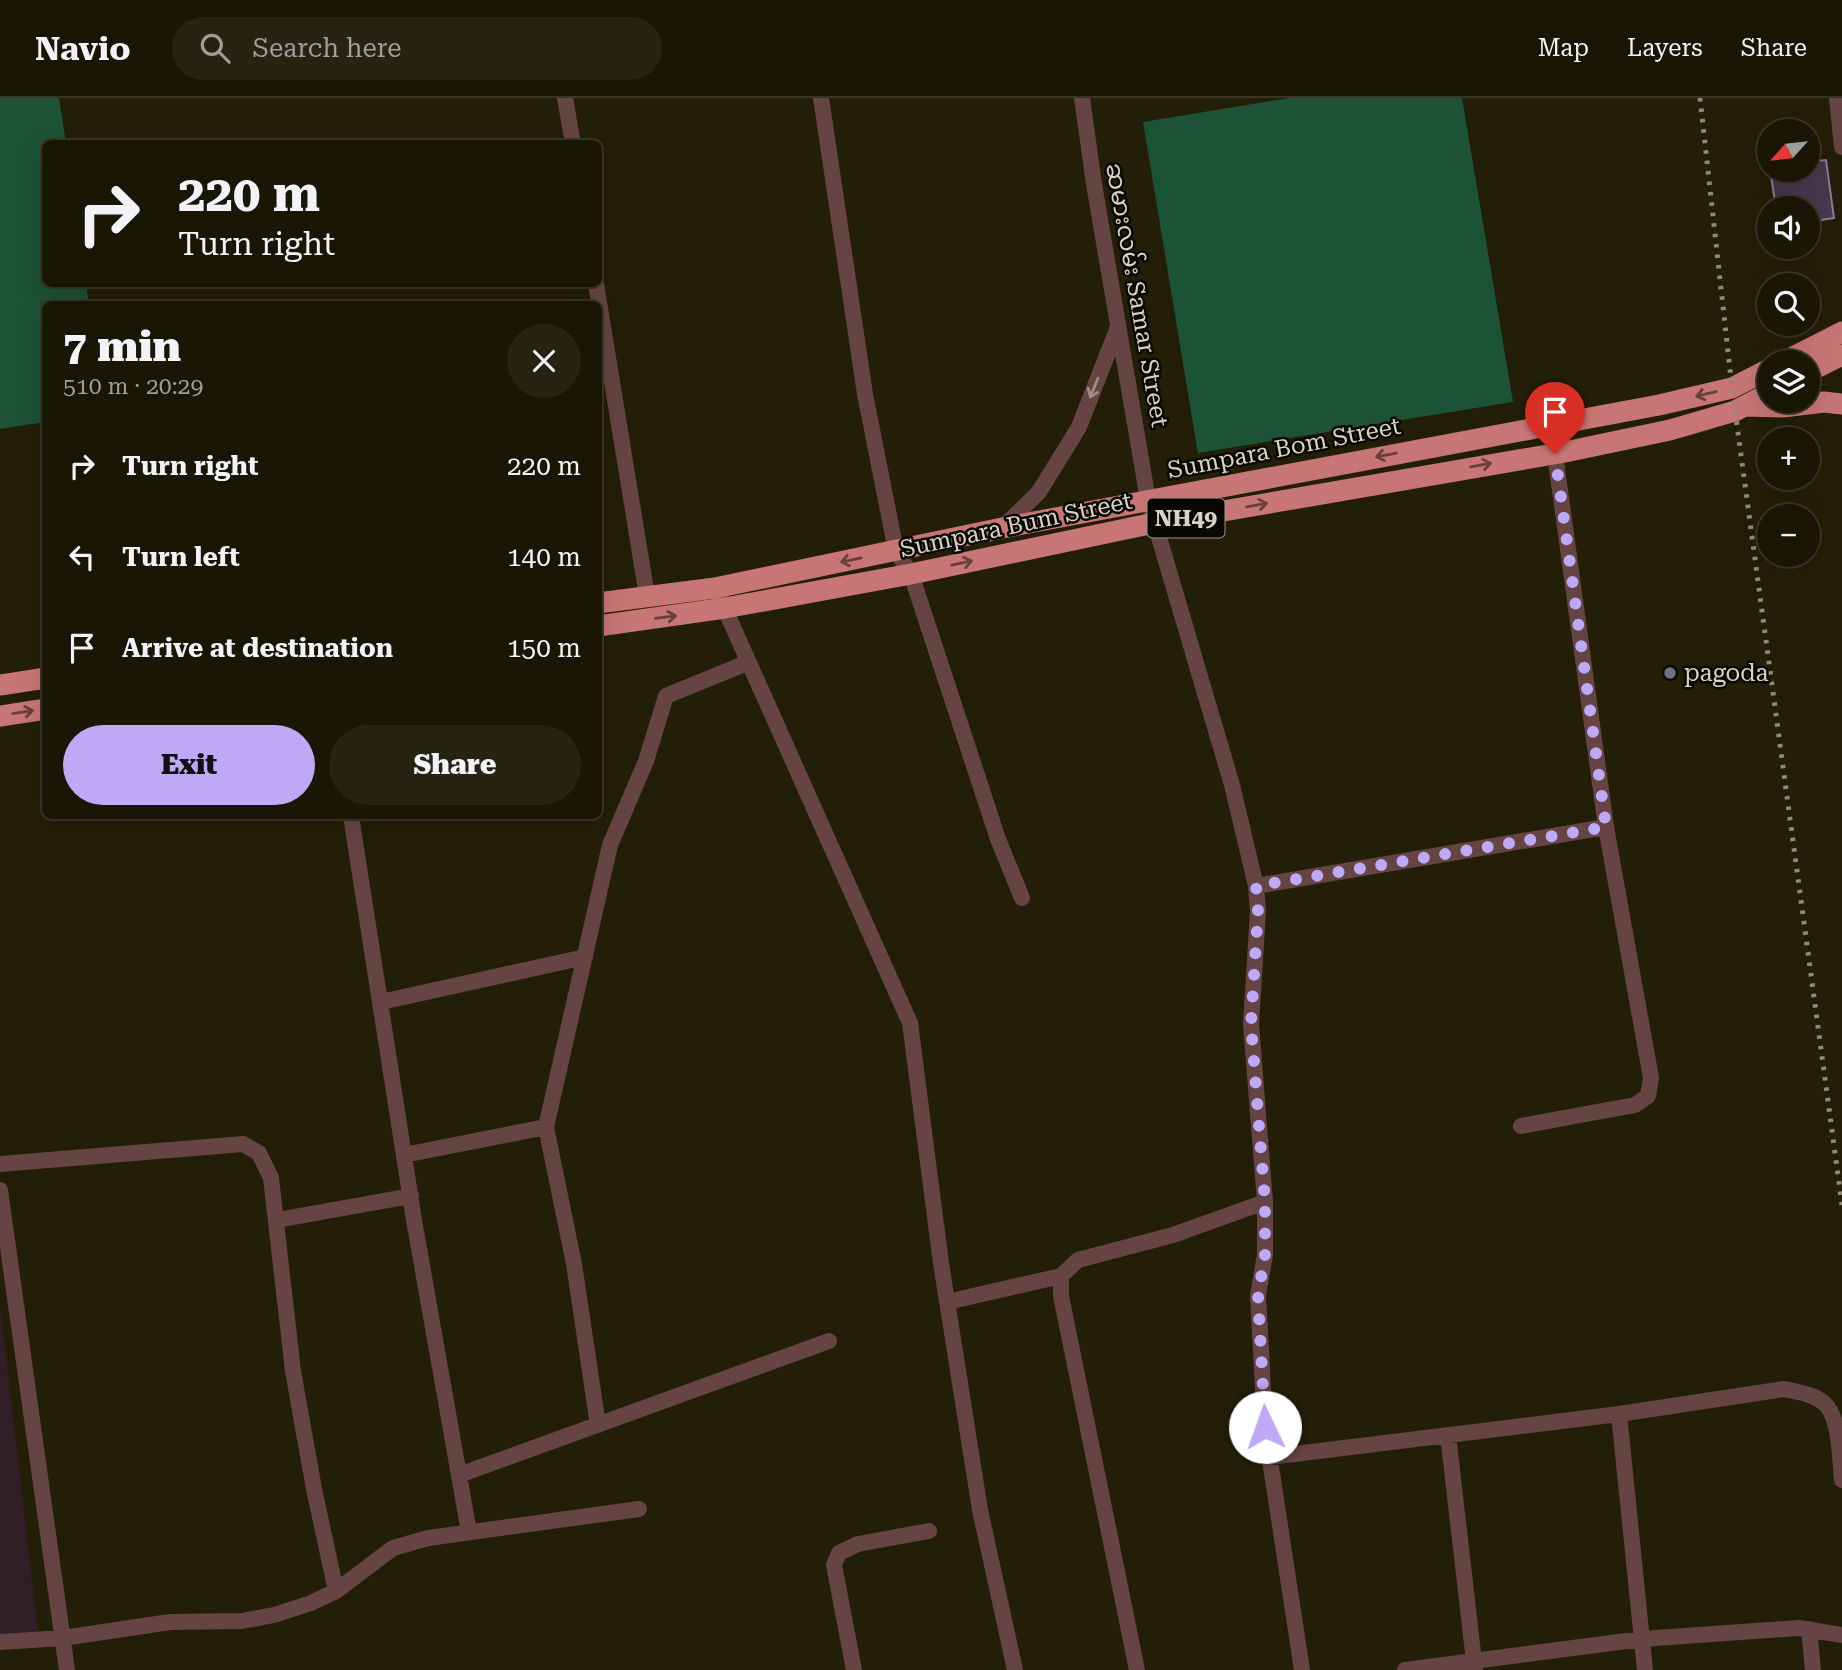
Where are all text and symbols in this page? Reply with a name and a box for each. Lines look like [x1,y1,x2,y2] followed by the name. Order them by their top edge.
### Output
[172,17,662,80] search box
[35,29,130,68] text: Navio
[196,29,234,67] icon: search
[252,33,401,63] text: Search here
[1538,34,1589,62] text: Map
[1627,34,1703,62] text: Layers
[1741,34,1807,62] text: Share
[1757,119,1820,182] north arrow
[1757,119,1820,567] map controls
[1100,160,1176,429] street label: ဆမားလမ်း Samar Street
[178,166,320,223] text: 220 m
[63,168,154,259] icon: right
[1757,196,1820,259] button: sound
[178,225,335,263] text: Turn right
[1757,273,1820,336] button: search
[63,322,181,371] text: 7 min
[507,324,581,398] button: close
[1757,350,1820,413] button: layers
[63,373,203,400] text: 510 m · 20:29
[1087,376,1100,398] one-way arrow
[1525,382,1585,454] pin
[1695,388,1718,401] one-way arrow
[1536,393,1574,431] icon: arrive
[1165,412,1403,484] street label: Sumpara Bom Street
[1757,427,1820,490] button: +
[63,447,101,485] icon: right
[1375,449,1398,462] one-way arrow
[122,451,258,481] text: Turn right
[507,451,581,481] text: 220 m
[1470,458,1492,471] one-way arrow
[897,487,1135,563] street label: Sumpara Bum Street
[1148,498,1224,538] road number: NH49
[1246,498,1268,511] one-way arrow
[1757,504,1820,567] button: −
[63,538,101,576] icon: left
[122,542,240,572] text: Turn left
[507,542,581,572] text: 140 m
[840,554,863,568] one-way arrow
[950,556,973,570] one-way arrow
[654,610,677,623] one-way arrow
[63,629,101,667] icon: arrive
[122,633,393,663] text: Arrive at destination
[507,633,581,663] text: 150 m
[1684,659,1769,687] place label: pagoda
[1662,665,1678,681] marker: pagoda
[11,706,34,719] one-way arrow
[63,725,315,805] button: Exit
[329,725,581,805] button: Share
[1228,1390,1302,1464] position arrow

